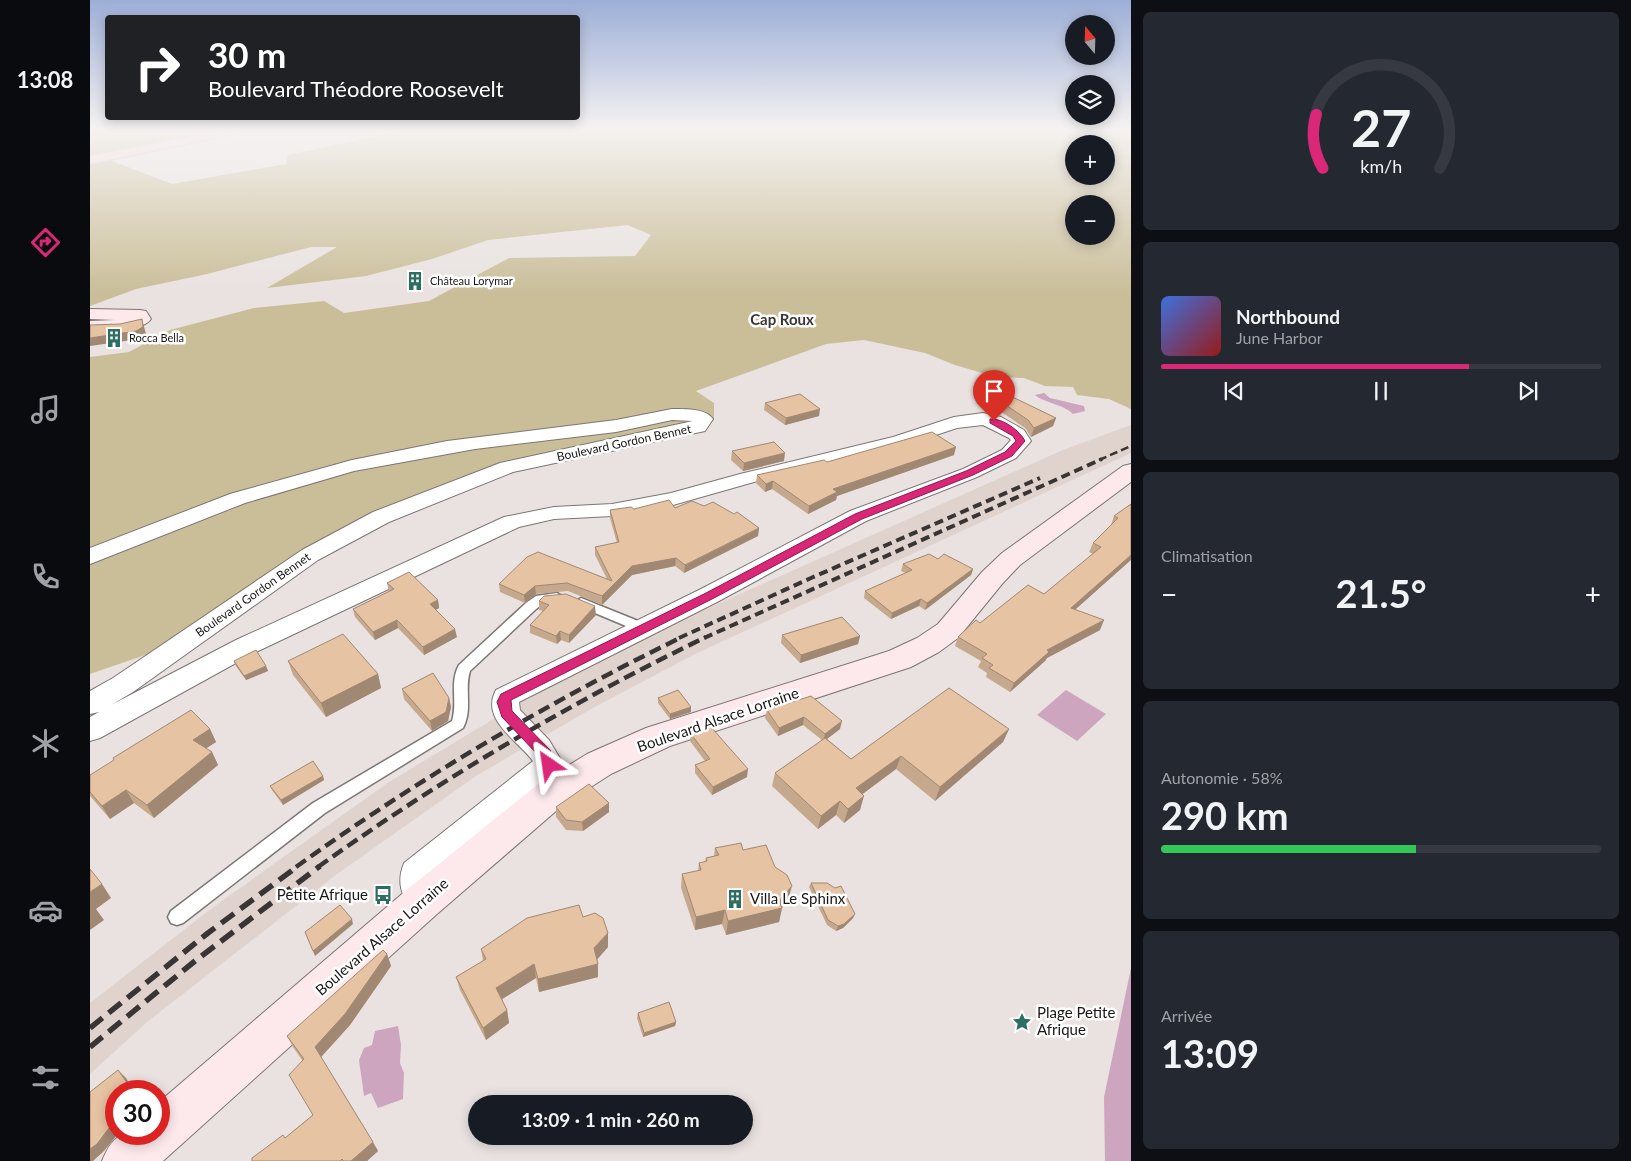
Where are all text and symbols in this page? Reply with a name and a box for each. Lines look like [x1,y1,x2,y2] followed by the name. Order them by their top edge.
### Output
[1065,15,1115,65] north arrow
[1065,15,1115,245] map controls
[208,33,286,75] text: 30 m
[125,35,190,100] icon: right
[17,66,73,93] text: 13:08
[208,75,504,102] text: Boulevard Théodore Roosevelt
[1065,75,1115,125] button: layers
[1351,96,1411,158] text: 27
[1065,135,1115,185] button: +
[1360,155,1402,177] text: km/h
[1065,195,1115,245] button: −
[28,225,63,260] icon: directions
[404,270,426,292] building icon: Château Lorymar
[430,274,513,287] place label: Château Lorymar
[1236,305,1340,328] text: Northbound
[750,310,814,328] district label: Cap Roux
[103,327,125,349] building icon: Rocca Bella
[1236,328,1323,347] text: June Harbor
[129,331,184,344] place label: Rocca Bella
[973,370,1015,421] pin
[980,377,1008,405] icon: arrive
[1220,377,1248,405] icon: previous
[1367,377,1395,405] icon: pause
[1514,377,1542,405] icon: next
[28,392,63,427] icon: music
[555,421,693,464] street label: Boulevard Gordon Bennet
[1161,546,1253,565] text: Climatisation
[192,549,314,640] street label: Boulevard Gordon Bennet
[28,559,63,594] icon: phone
[1336,570,1426,616] text: 21.5°
[1161,577,1177,611] text: −
[1585,577,1601,611] text: +
[634,683,801,755] street label: Boulevard Alsace Lorraine
[28,726,63,761] icon: climate
[522,738,574,790] position arrow
[1161,768,1283,787] text: Autonomie · 58%
[1161,792,1289,838] text: 290 km
[311,874,451,999] street label: Boulevard Alsace Lorraine
[372,884,394,906] bus stop icon: Petite Afrique
[277,885,368,903] place label: Petite Afrique
[724,888,746,910] building icon: Villa Le Sphinx
[750,889,846,907] place label: Villa Le Sphinx
[28,893,63,928] icon: car
[1037,1003,1115,1038] place label: Plage Petite Afrique
[1161,1006,1212,1025] text: Arrivée
[1011,1011,1033,1033] place icon: Plage Petite Afrique
[1161,1030,1259,1076] text: 13:09
[28,1060,63,1095] icon: filters
[105,1080,170,1145] speed limit sign: 30
[521,1108,700,1131] text: 13:09 · 1 min · 260 m

